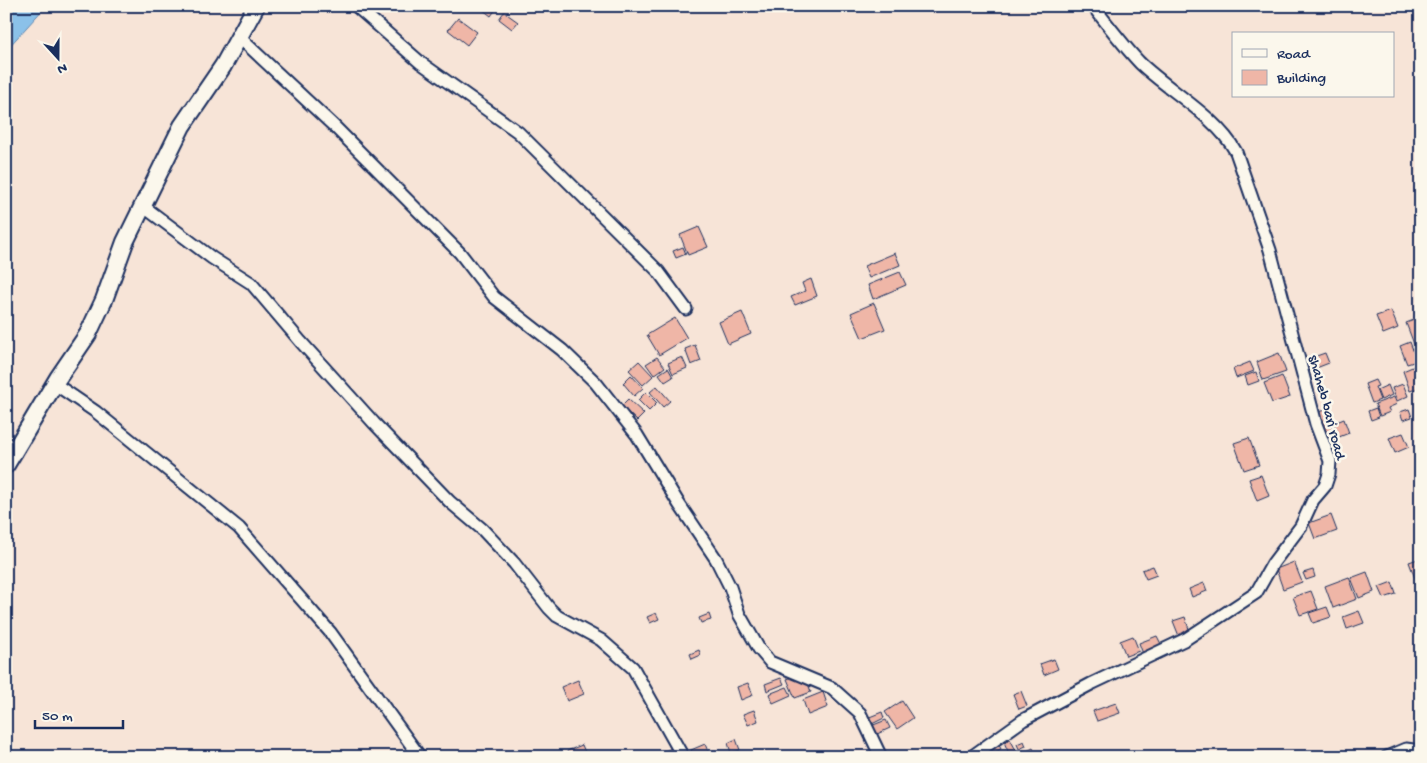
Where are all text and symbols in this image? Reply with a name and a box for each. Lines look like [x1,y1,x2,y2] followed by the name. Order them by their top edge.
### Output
[32,32,82,82] north arrow
[1232,32,1394,98] legend
[1277,46,1311,64] text: Road
[54,58,69,77] text: N
[1276,70,1326,88] text: Building
[1303,353,1349,463] street label: shaheb bari road
[35,698,122,730] scale bar
[42,708,73,726] text: 50 m

